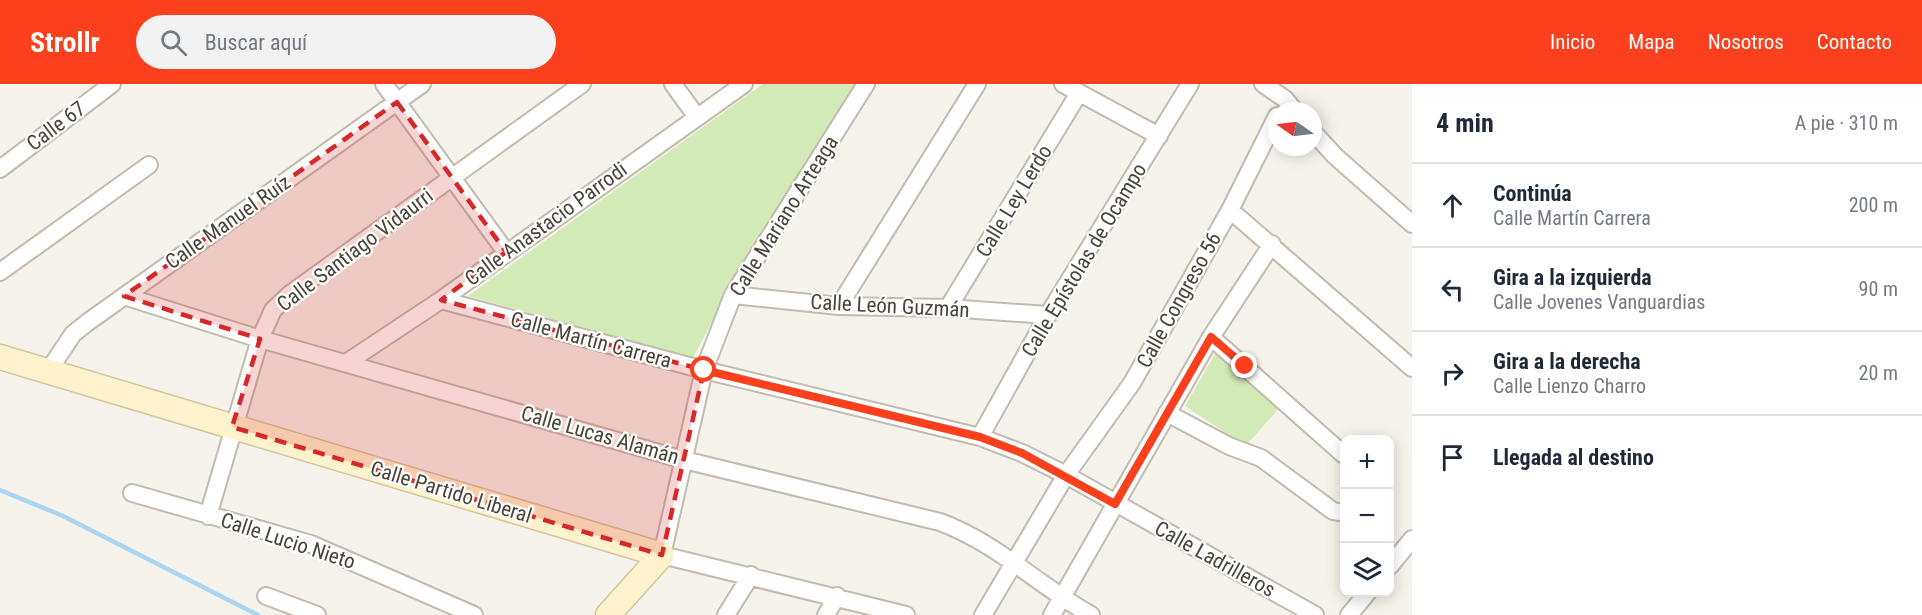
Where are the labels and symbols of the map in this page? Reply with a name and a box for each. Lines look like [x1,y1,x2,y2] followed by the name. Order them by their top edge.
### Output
[22,96,90,156] street label: Calle 67
[1268,102,1322,156] north arrow
[725,131,843,301] street label: Calle Mariano Arteaga
[971,141,1057,261] street label: Calle Ley Lerdo
[460,157,632,291] street label: Calle Anastacio Parrodi
[1017,159,1151,361] street label: Calle Epístolas de Ocampo
[161,170,295,274] street label: Calle Manuel Ruíz
[272,184,438,316] street label: Calle Santiago Vidaurri
[1132,228,1226,372] street label: Calle Congreso 56
[810,290,970,322] street label: Calle León Guzmán
[508,307,674,373] street label: Calle Martín Carrera
[1231,352,1257,378] route end
[690,356,716,382] route start
[518,401,682,469] street label: Calle Lucas Alamán
[367,456,535,528] street label: Calle Partido Liberal
[218,508,358,574] street label: Calle Lucio Nieto
[1151,516,1279,602] street label: Calle Ladrilleros

